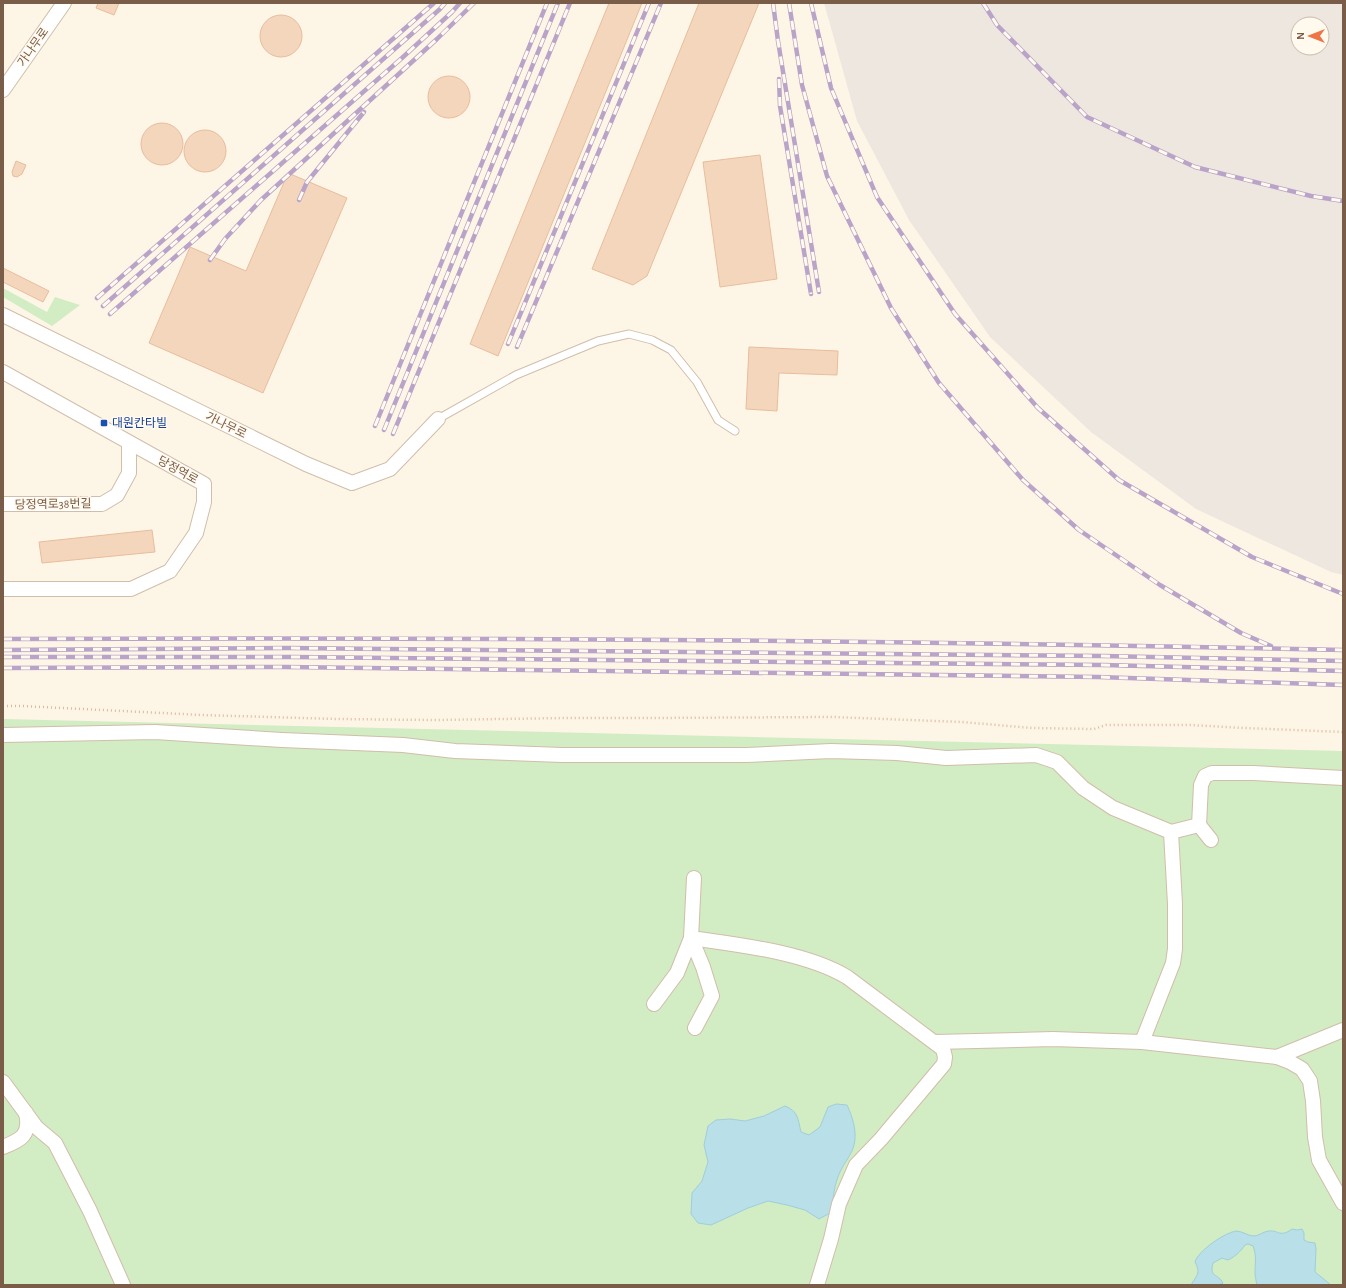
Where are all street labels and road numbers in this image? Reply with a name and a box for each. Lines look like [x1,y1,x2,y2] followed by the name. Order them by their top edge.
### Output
[15,25,51,69] street label: 가나무로
[204,410,248,440] street label: 가나무로
[156,454,200,486] street label: 당정역로
[14,497,92,511] street label: 당정역로38번길

